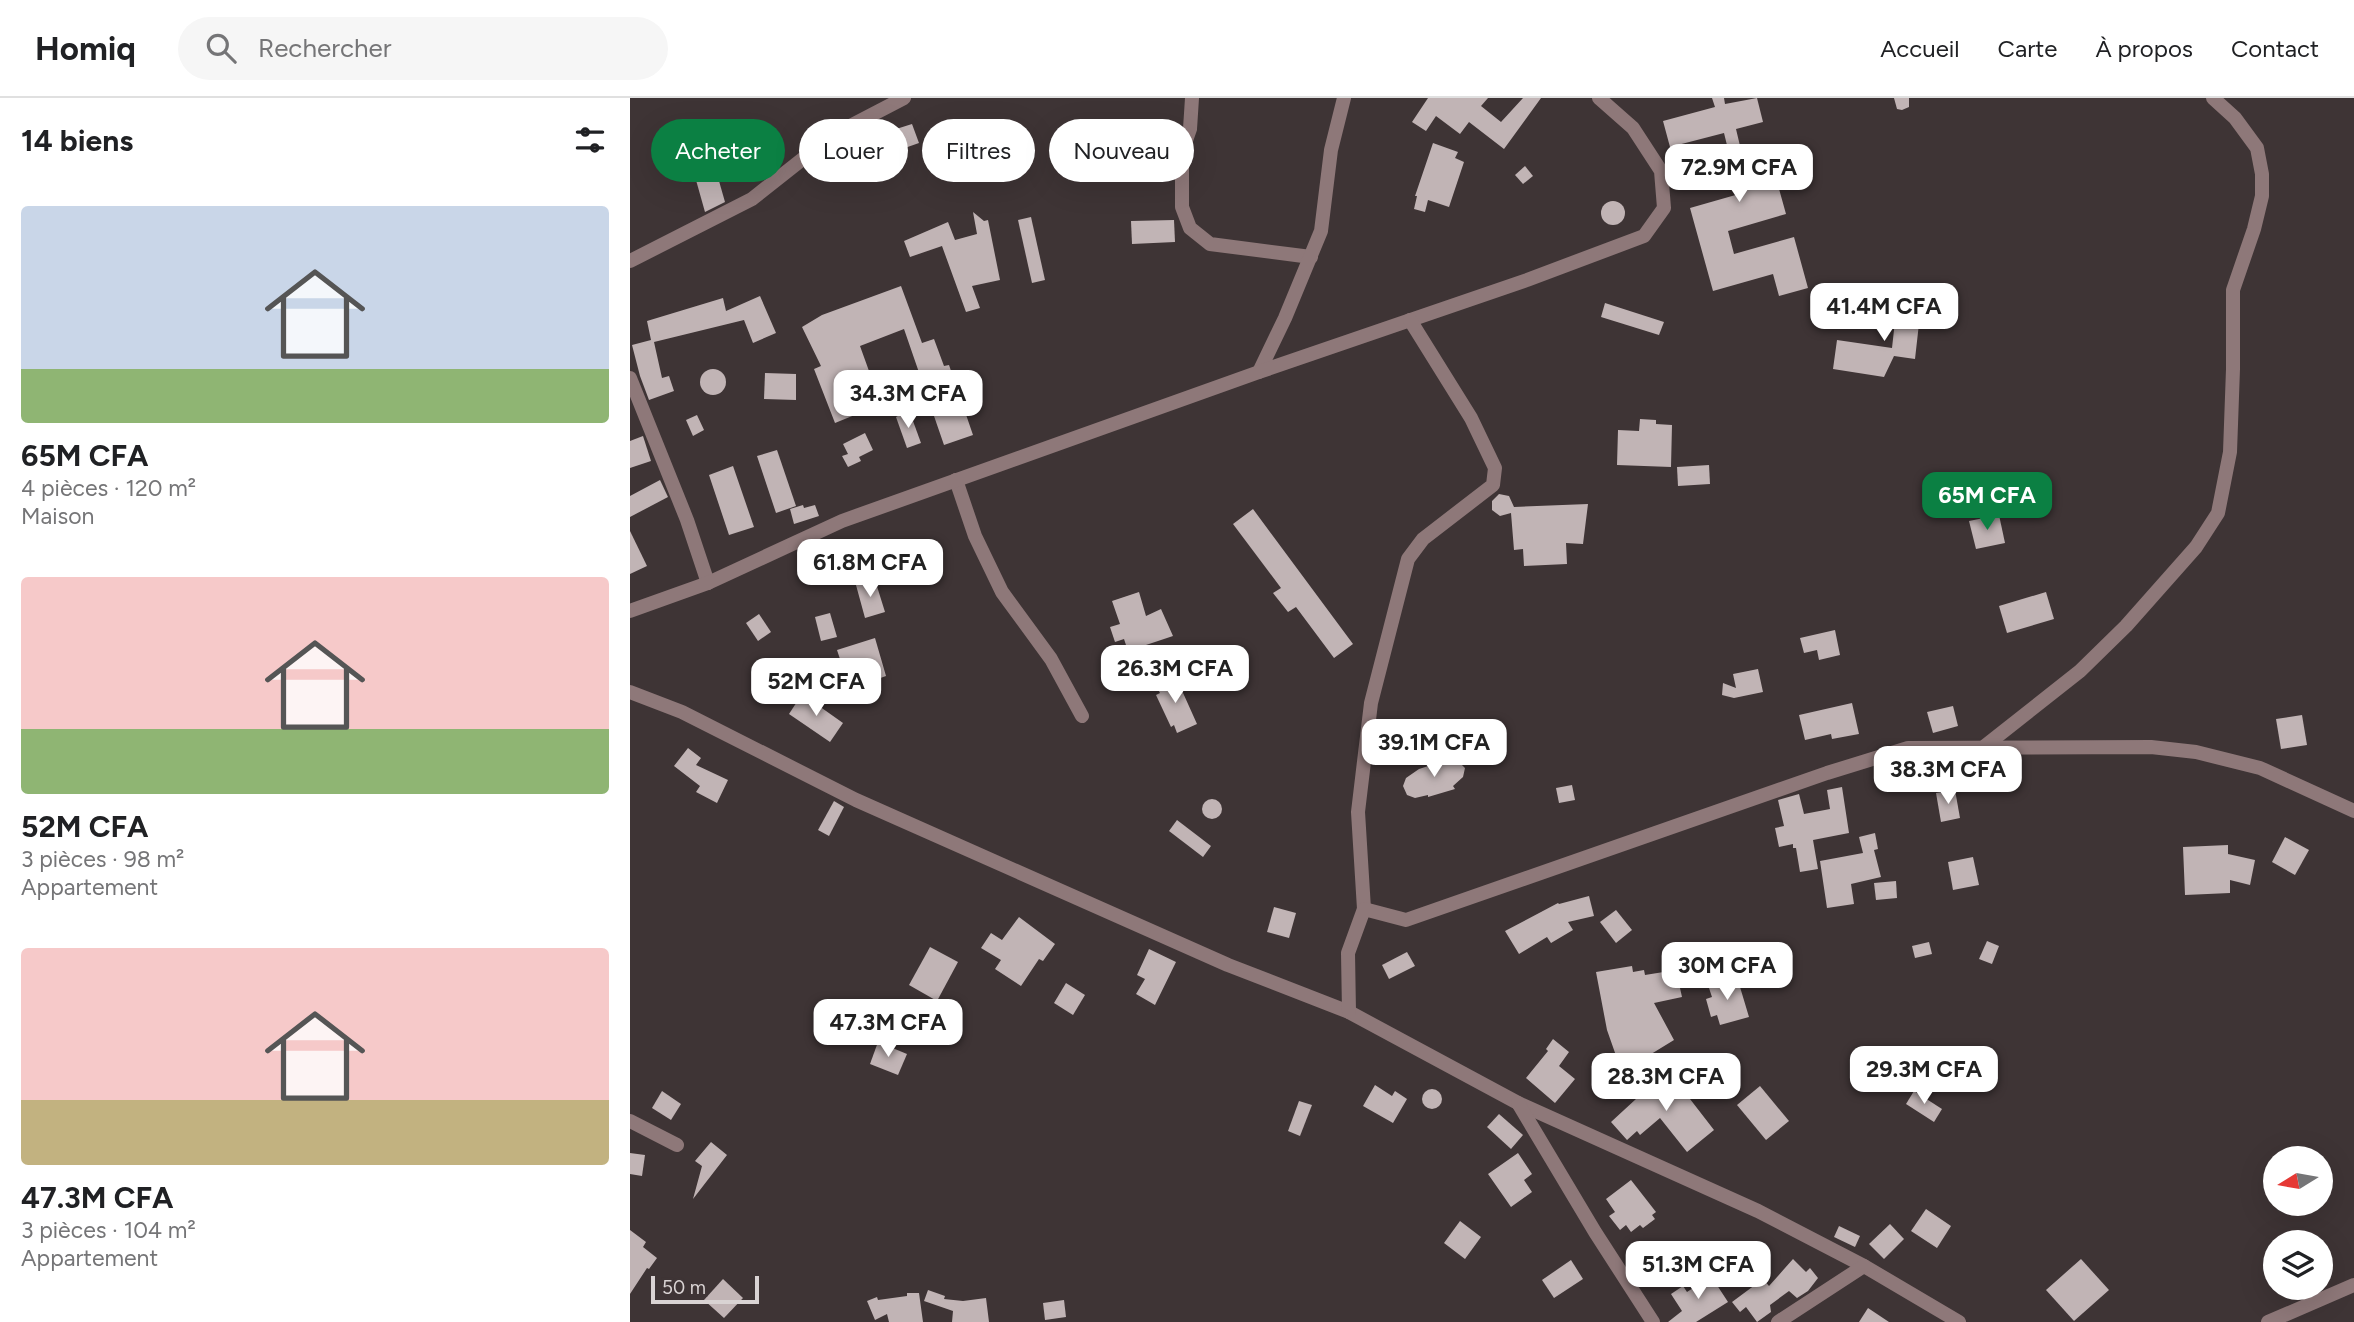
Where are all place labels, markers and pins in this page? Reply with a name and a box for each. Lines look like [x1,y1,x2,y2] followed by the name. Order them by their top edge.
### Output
[1659,144,1819,204] pin: 72.9M CFA
[1804,284,1964,343] pin: 41.4M CFA
[828,370,988,430] pin: 34.3M CFA
[1922,472,2052,532] pin: 65M CFA
[790,540,950,599] pin: 61.8M CFA
[1095,646,1255,705] pin: 26.3M CFA
[751,658,881,718] pin: 52M CFA
[1354,720,1514,779] pin: 39.1M CFA
[1868,746,2028,806] pin: 38.3M CFA
[1662,942,1792,1002] pin: 30M CFA
[808,1000,968,1059] pin: 47.3M CFA
[1844,1046,2004,1106] pin: 29.3M CFA
[1586,1054,1746,1113] pin: 28.3M CFA
[1618,1242,1778,1301] pin: 51.3M CFA

